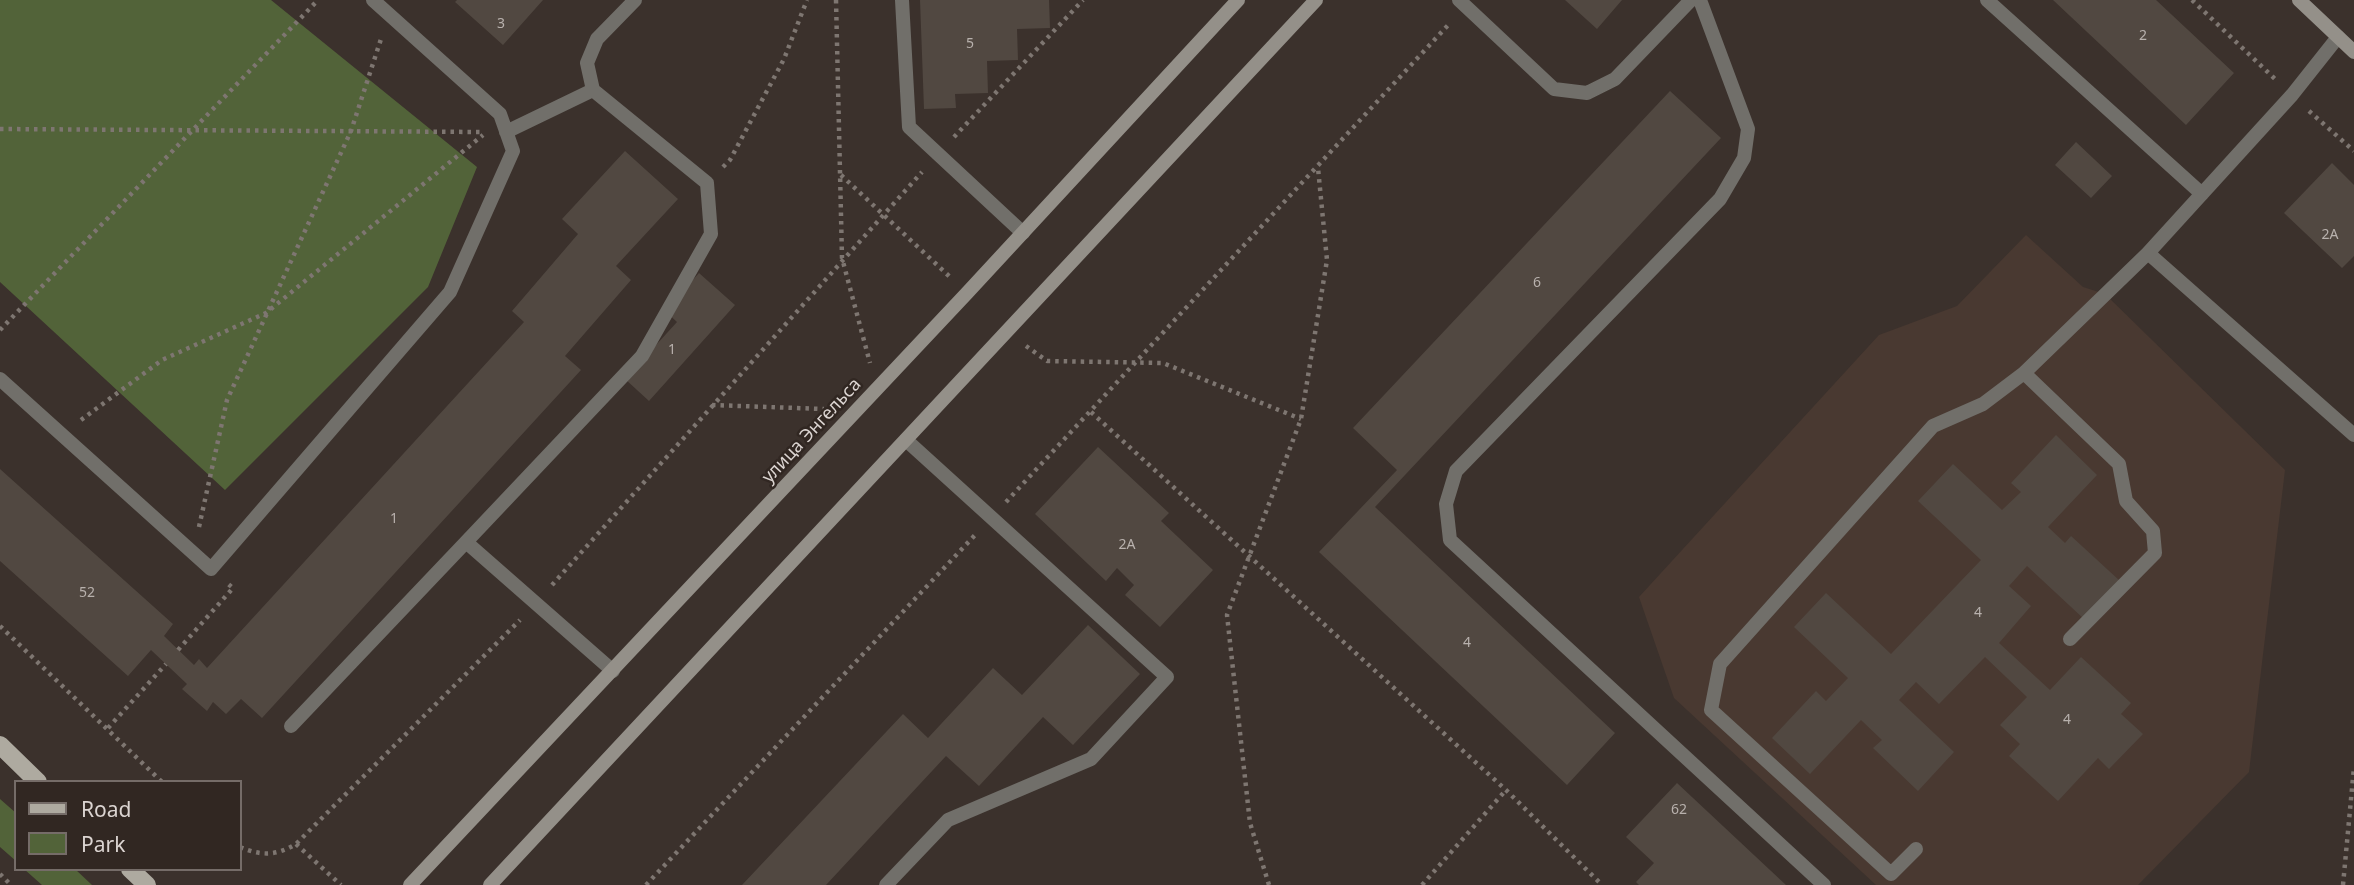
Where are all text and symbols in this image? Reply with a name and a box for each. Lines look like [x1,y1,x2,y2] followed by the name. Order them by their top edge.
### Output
[497,16,505,32] house number: 3
[2139,28,2147,44] house number: 2
[966,36,974,52] house number: 5
[2322,227,2338,243] house number: 2А
[1533,275,1541,291] house number: 6
[668,342,676,358] house number: 1
[758,374,866,488] street label: улица Энгельса
[390,511,398,527] house number: 1
[1119,537,1135,553] house number: 2А
[79,585,95,601] house number: 52
[1974,605,1982,621] house number: 4
[1463,635,1471,651] house number: 4
[2063,712,2071,728] house number: 4
[14,780,242,871] legend
[81,795,131,823] text: Road
[1671,802,1687,818] house number: 62
[81,830,125,858] text: Park

